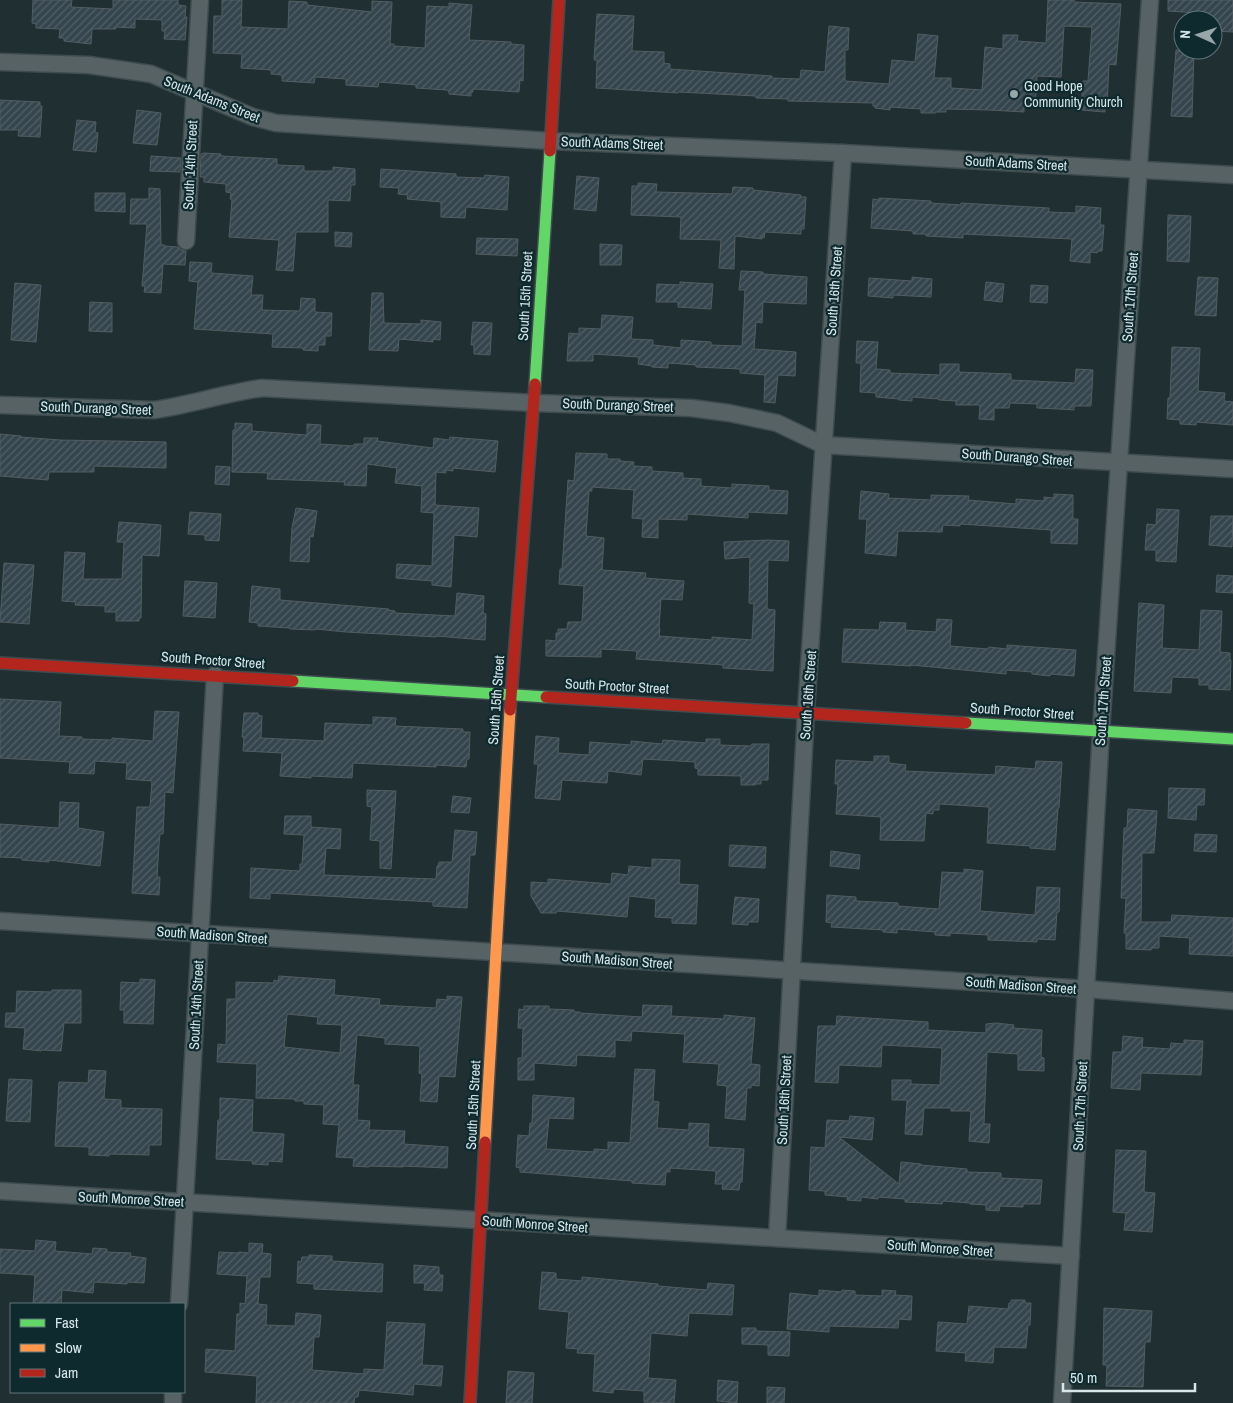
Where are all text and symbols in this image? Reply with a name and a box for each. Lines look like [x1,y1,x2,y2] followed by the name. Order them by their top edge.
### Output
[1173,10,1223,60] north arrow
[1176,30,1194,39] text: N
[161,72,263,126] street label: South Adams Street
[1024,77,1123,111] place label: Good Hope Community Church
[1008,88,1020,100] marker: Good Hope Community Church
[179,120,201,210] street label: South 14th Street
[561,132,663,154] street label: South Adams Street
[965,151,1067,175] street label: South Adams Street
[822,246,846,336] street label: South 16th Street
[514,251,536,341] street label: South 15th Street
[1118,252,1142,342] street label: South 17th Street
[562,394,674,416] street label: South Durango Street
[40,397,152,419] street label: South Durango Street
[961,444,1073,470] street label: South Durango Street
[160,647,266,673] street label: South Proctor Street
[796,650,820,740] street label: South 16th Street
[484,655,508,745] street label: South 15th Street
[1091,656,1115,746] street label: South 17th Street
[565,674,669,698] street label: South Proctor Street
[969,698,1075,724] street label: South Proctor Street
[156,922,268,948] street label: South Madison Street
[561,947,673,973] street label: South Madison Street
[185,960,207,1050] street label: South 14th Street
[965,972,1077,998] street label: South Madison Street
[773,1055,795,1145] street label: South 16th Street
[462,1060,484,1150] street label: South 15th Street
[1069,1061,1091,1151] street label: South 17th Street
[78,1187,184,1211] street label: South Monroe Street
[482,1211,588,1237] street label: South Monroe Street
[887,1235,993,1261] street label: South Monroe Street
[10,1303,185,1393] legend
[55,1312,79,1333] text: Fast
[55,1337,82,1358] text: Slow
[1063,1360,1196,1392] scale bar
[55,1362,78,1383] text: Jam
[1070,1367,1097,1388] text: 50 m

